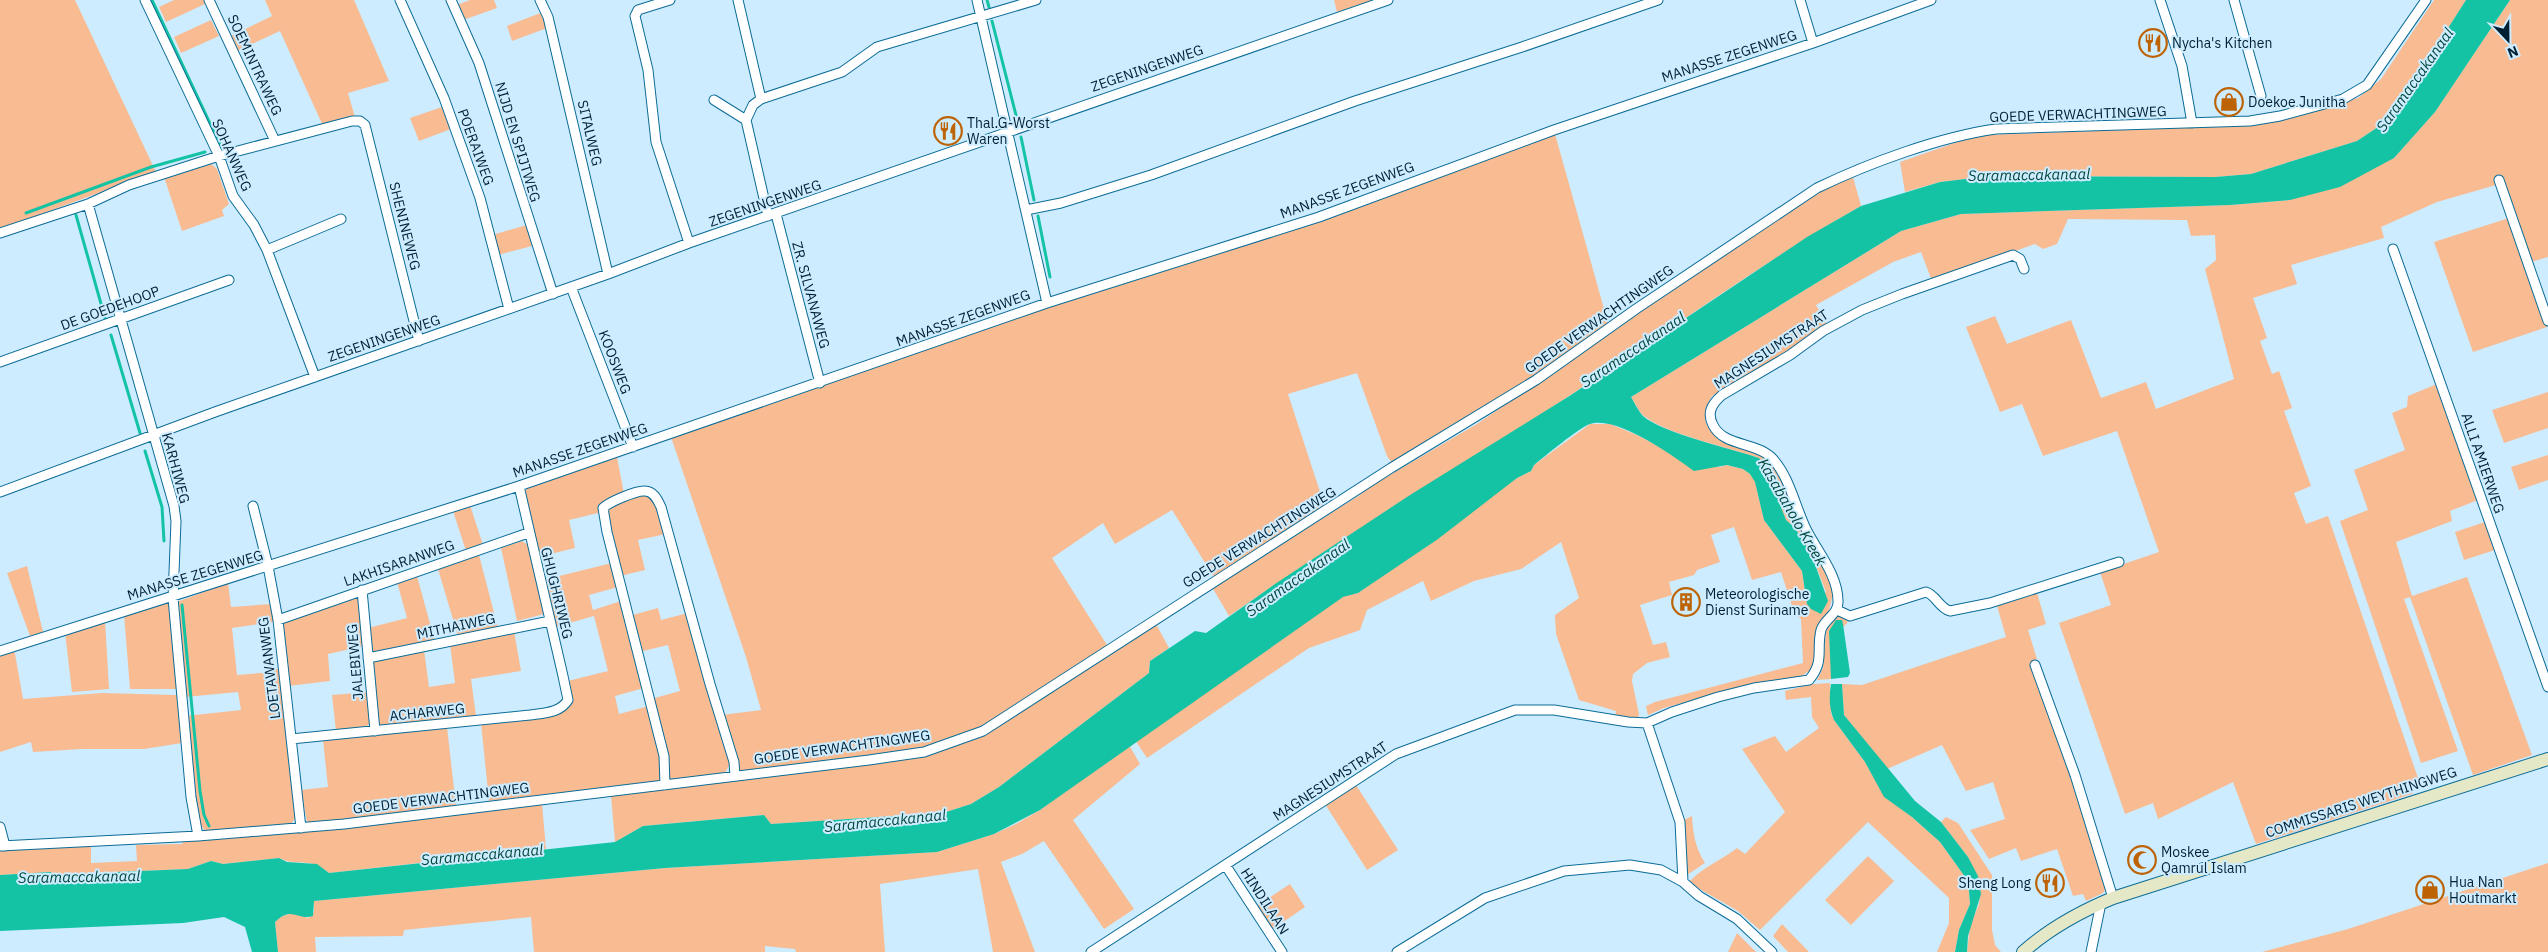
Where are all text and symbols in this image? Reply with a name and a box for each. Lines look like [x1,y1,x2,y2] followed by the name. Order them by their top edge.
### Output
[224,12,286,118] street label: SOEMINTRAWEG
[2483,15,2533,65] north arrow
[2372,24,2457,135] water label: Saramaccakanaal
[1659,26,1799,86] street label: MANASSE ZEGENWEG
[2138,28,2168,58] restaurant icon: Nycha's Kitchen
[2172,34,2272,52] place label: Nycha's Kitchen
[1088,40,1206,96] street label: ZEGENINGENWEG
[2505,42,2521,62] text: N
[491,80,545,204] street label: NIJD EN SPIJTWEG
[2214,87,2244,117] shop icon: Doekoe Junitha
[2248,93,2346,111] place label: Doekoe Junitha
[574,98,606,168] street label: SITALWEG
[1989,102,2167,126] street label: GOEDE VERWACHTINGWEG
[454,106,498,188] street label: POERAIWEG
[967,114,1050,148] place label: Thal.G-Worst Waren
[208,116,256,194] street label: SOHANWEG
[933,116,963,146] restaurant icon: Thal.G-Worst Waren
[1278,157,1416,223] street label: MANASSE ZEGENWEG
[1968,164,2090,185] water label: Saramaccakanaal
[706,175,824,231] street label: ZEGENINGENWEG
[385,180,425,272] street label: SHENINEWEG
[788,239,834,351] street label: ZR. SILVANAWEG
[1521,261,1677,377] street label: GOEDE VERWACHTINGWEG
[58,282,162,334] street label: DE GOEDEHOOP
[894,285,1032,351] street label: MANASSE ZEGENWEG
[1710,305,1832,393] street label: MAGNESIUMSTRAAT
[1577,308,1689,392] water label: Saramaccakanaal
[325,310,443,366] street label: ZEGENINGENWEG
[595,328,635,396] street label: KOOSWEG
[2457,410,2509,516] street label: ALLI AMIERWEG
[510,418,650,482] street label: MANASSE ZEGENWEG
[158,431,194,505] street label: KARHIWEG
[1754,455,1831,569] water label: Kasabaholo Kreek
[1179,482,1339,592] street label: GOEDE VERWACHTINGWEG
[1242,535,1353,620] water label: Saramaccakanaal
[341,536,457,590] street label: LAKHISARANWEG
[537,545,577,641] street label: GHUGHRIWEG
[125,546,265,604] street label: MANASSE ZEGENWEG
[1705,585,1810,619] place label: Meteorologische Dienst Suriname
[1671,587,1701,617] building icon: Meteorologische Dienst Suriname
[415,609,497,643] street label: MITHAIWEG
[254,616,284,720] street label: LOETAWANWEG
[343,623,367,701] street label: JALEBIWEG
[388,699,466,725] street label: ACHARWEG
[753,726,931,768] street label: GOEDE VERWACHTINGWEG
[1269,737,1391,825] street label: MAGNESIUMSTRAAT
[2263,763,2459,841] street label: COMMISSARIS WEYTHINGWEG
[352,778,530,818] street label: GOEDE VERWACHTINGWEG
[823,805,947,836] water label: Saramaccakanaal
[420,840,544,869] water label: Saramaccakanaal
[2161,843,2247,877] place label: Moskee Qamrul Islam
[2127,845,2157,875] mosque icon: Moskee Qamrul Islam
[1237,864,1293,938] street label: HINDILAAN
[18,866,140,887] water label: Saramaccakanaal
[2035,868,2065,898] restaurant icon: Sheng Long
[2449,873,2517,907] place label: Hua Nan Houtmarkt
[1959,874,2032,892] place label: Sheng Long
[2415,875,2445,905] shop icon: Hua Nan Houtmarkt

